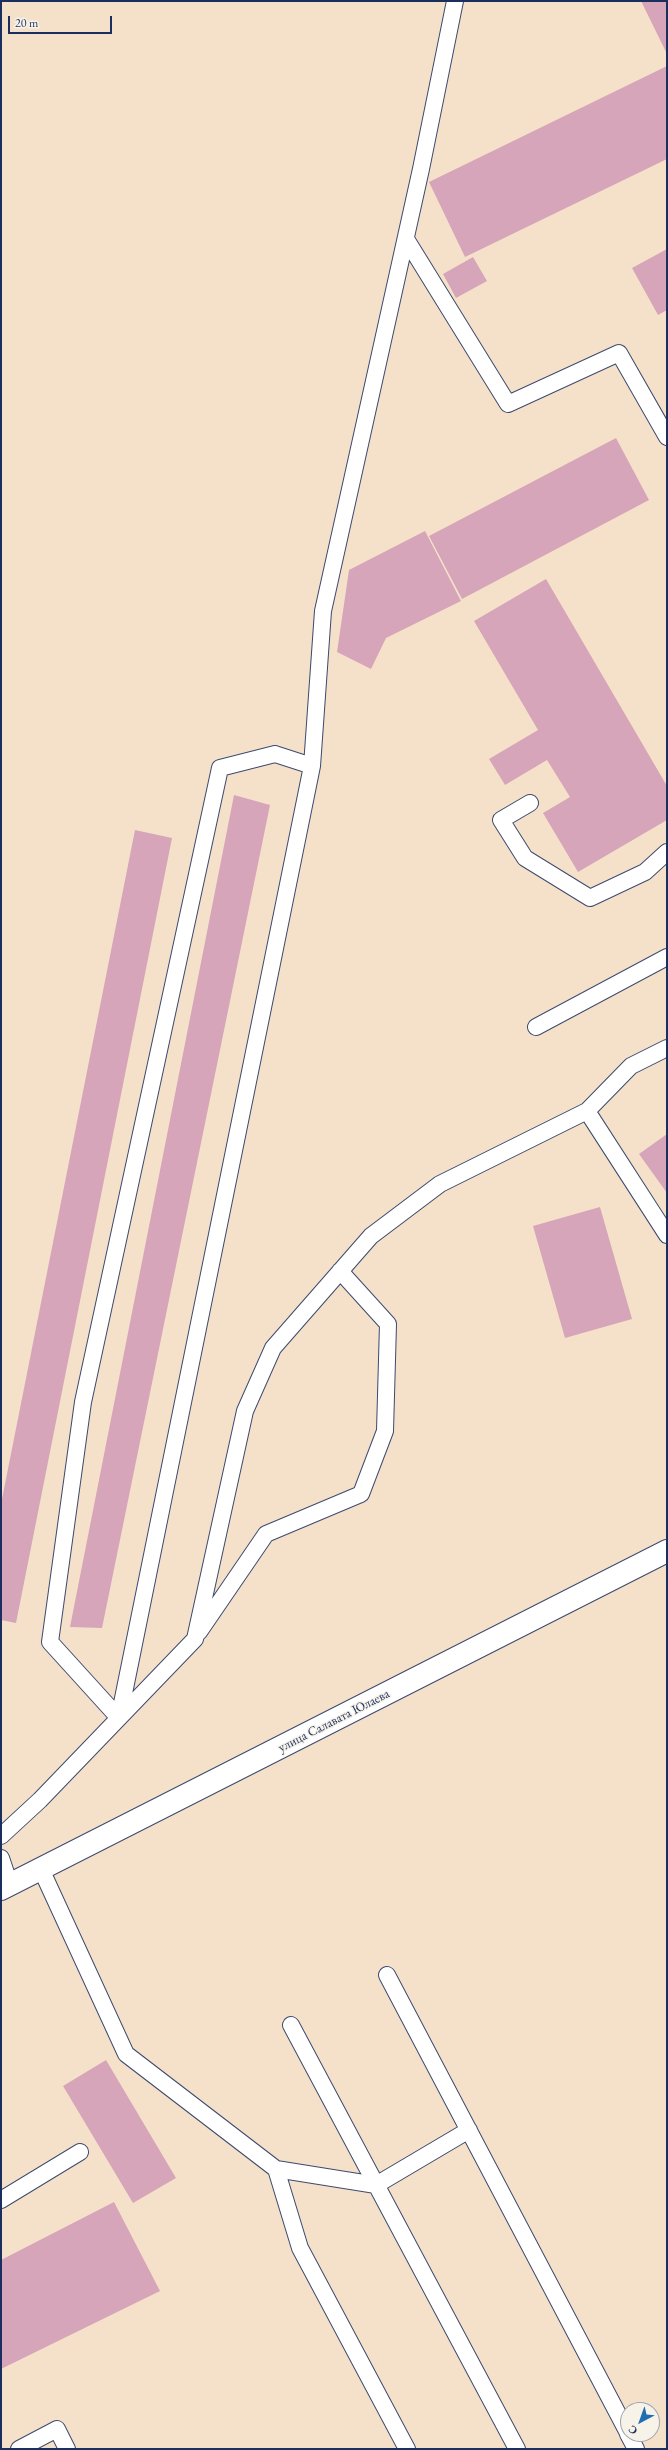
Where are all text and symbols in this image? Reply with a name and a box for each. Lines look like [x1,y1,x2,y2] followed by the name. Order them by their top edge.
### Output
[10,8,114,34] scale bar
[15,15,38,31] text: 20 m
[276,1686,392,1756] street label: улица Салавата Юлаева
[620,2402,660,2442] north arrow
[625,2422,640,2438] text: С

